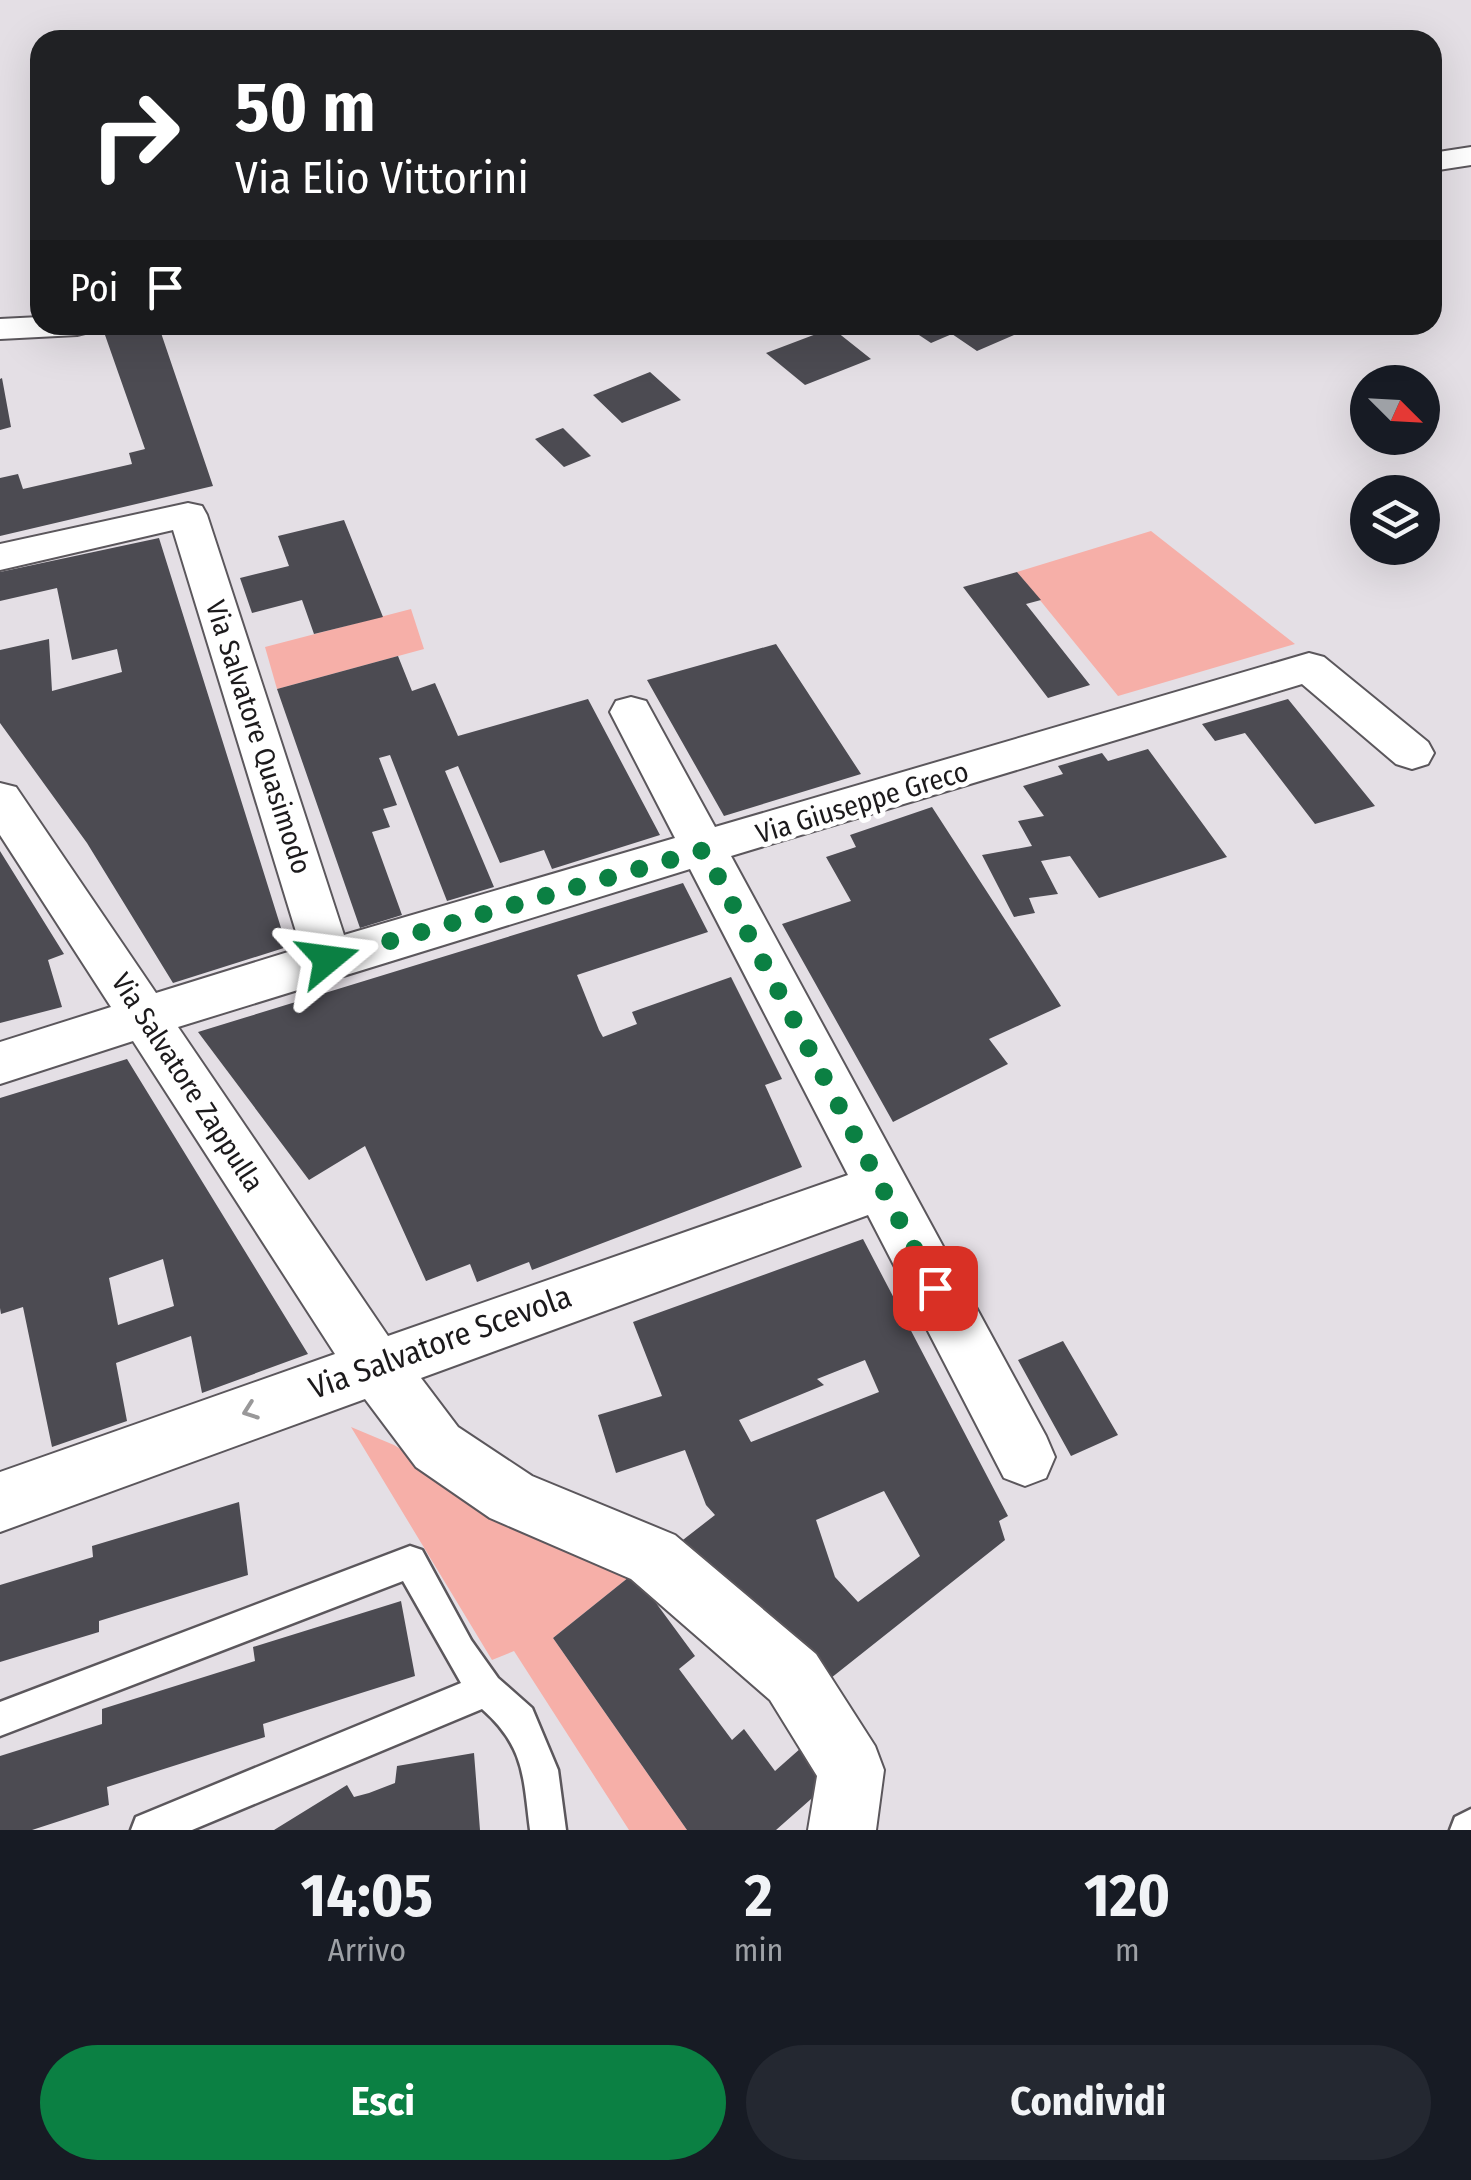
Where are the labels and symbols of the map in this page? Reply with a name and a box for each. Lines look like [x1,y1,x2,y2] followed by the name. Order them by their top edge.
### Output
[1350,365,1440,455] north arrow
[199,596,318,878] street label: Via Salvatore Quasimodo
[752,754,972,850] street label: Via Giuseppe Greco
[276,907,380,1011] position arrow
[105,967,271,1198] street label: Via Salvatore Zappulla
[893,1246,978,1331] pin
[304,1277,576,1407] street label: Via Salvatore Scevola
[243,1399,260,1420] one-way arrow

